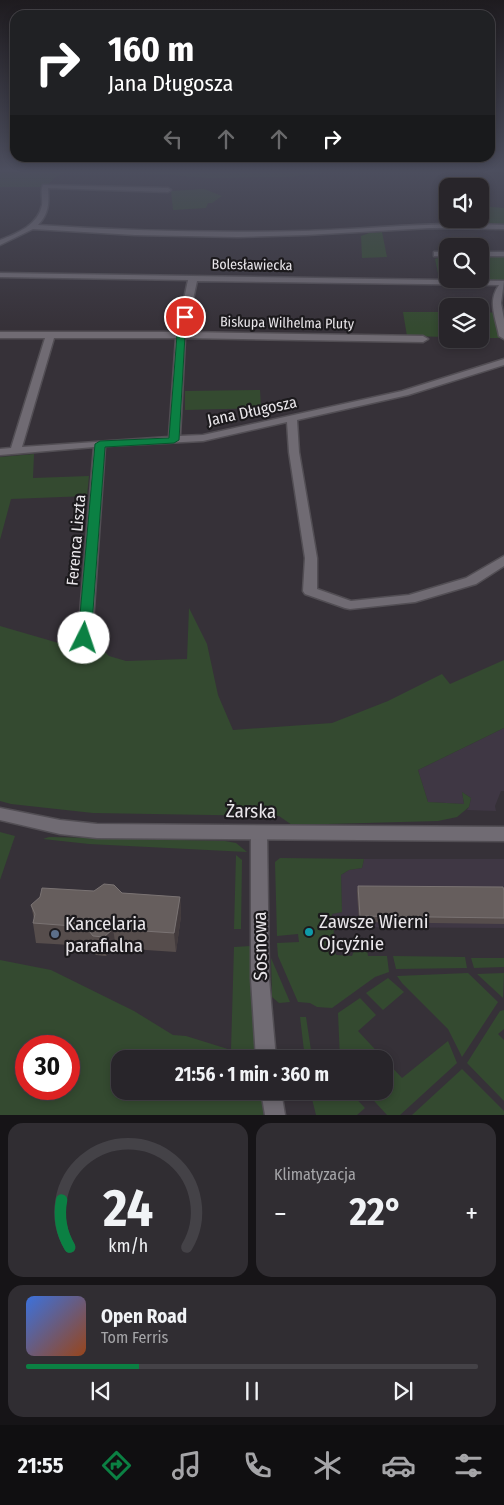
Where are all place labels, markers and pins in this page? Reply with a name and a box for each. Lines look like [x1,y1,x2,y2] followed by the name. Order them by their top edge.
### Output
[164,296,206,338] pin
[319,910,429,955] place label: Zawsze Wierni Ojcyźnie
[65,912,146,957] place label: Kancelaria parafialna
[303,926,315,938] marker: Zawsze Wierni Ojcyźnie
[49,928,61,940] marker: Kancelaria parafialna

